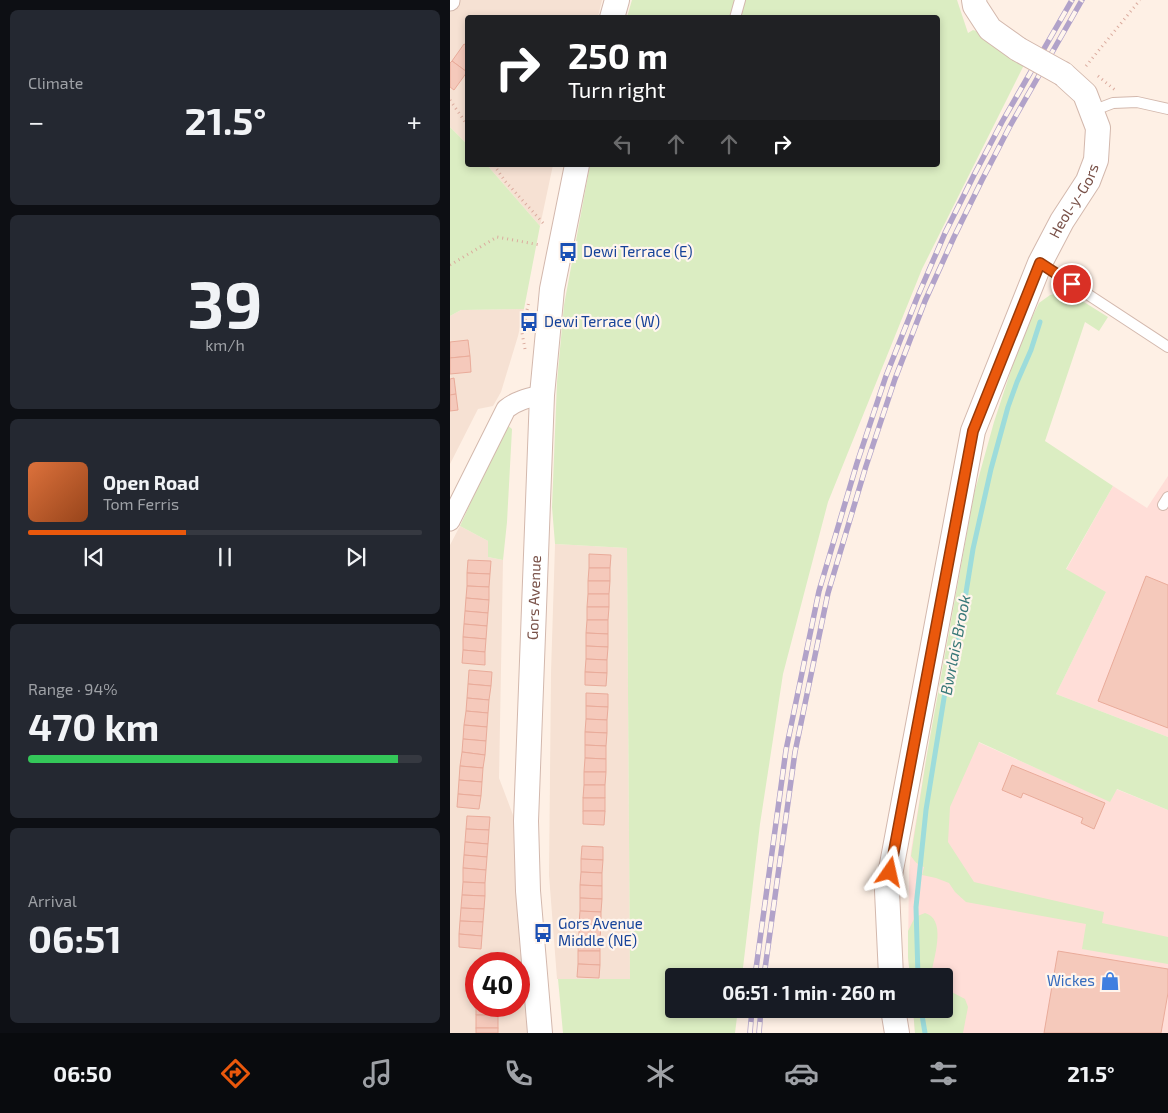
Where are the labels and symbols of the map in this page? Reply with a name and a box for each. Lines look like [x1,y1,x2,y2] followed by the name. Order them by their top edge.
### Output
[1045,161,1102,241] street label: Heol-y-Gors
[557,241,579,263] bus stop icon: Dewi Terrace (E)
[583,242,693,260] place label: Dewi Terrace (E)
[1051,263,1093,305] pin
[518,311,540,333] bus stop icon: Dewi Terrace (W)
[544,312,660,330] place label: Dewi Terrace (W)
[523,555,544,640] street label: Gors Avenue
[935,593,974,697] water label: Bwrlais Brook
[863,845,915,897] position arrow
[558,914,643,949] place label: Gors Avenue Middle (NE)
[532,922,554,944] bus stop icon: Gors Avenue Middle (NE)
[465,952,530,1017] speed limit sign: 40
[1099,970,1121,992] shop icon: Wickes
[1047,971,1095,989] place label: Wickes

